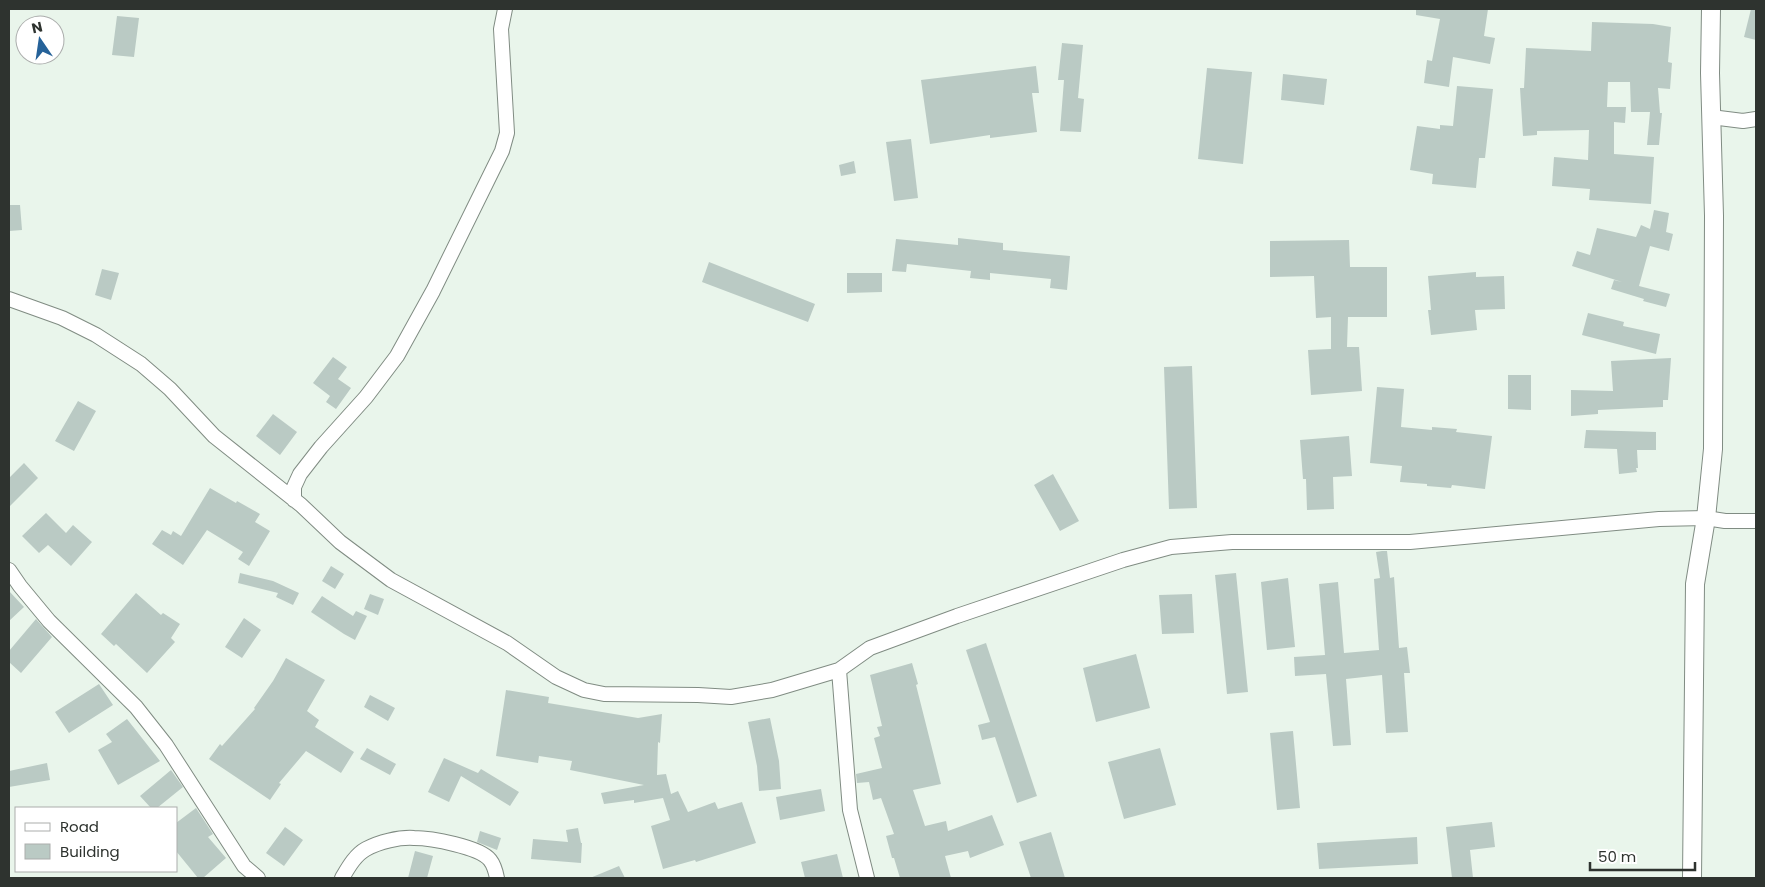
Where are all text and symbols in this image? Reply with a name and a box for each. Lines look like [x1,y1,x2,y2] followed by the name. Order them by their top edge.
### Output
[15,15,65,65] north arrow
[30,16,44,38] text: N
[15,807,178,872] legend
[60,816,99,837] text: Road
[1590,840,1695,872] scale bar
[60,841,120,862] text: Building
[1598,846,1636,867] text: 50 m

